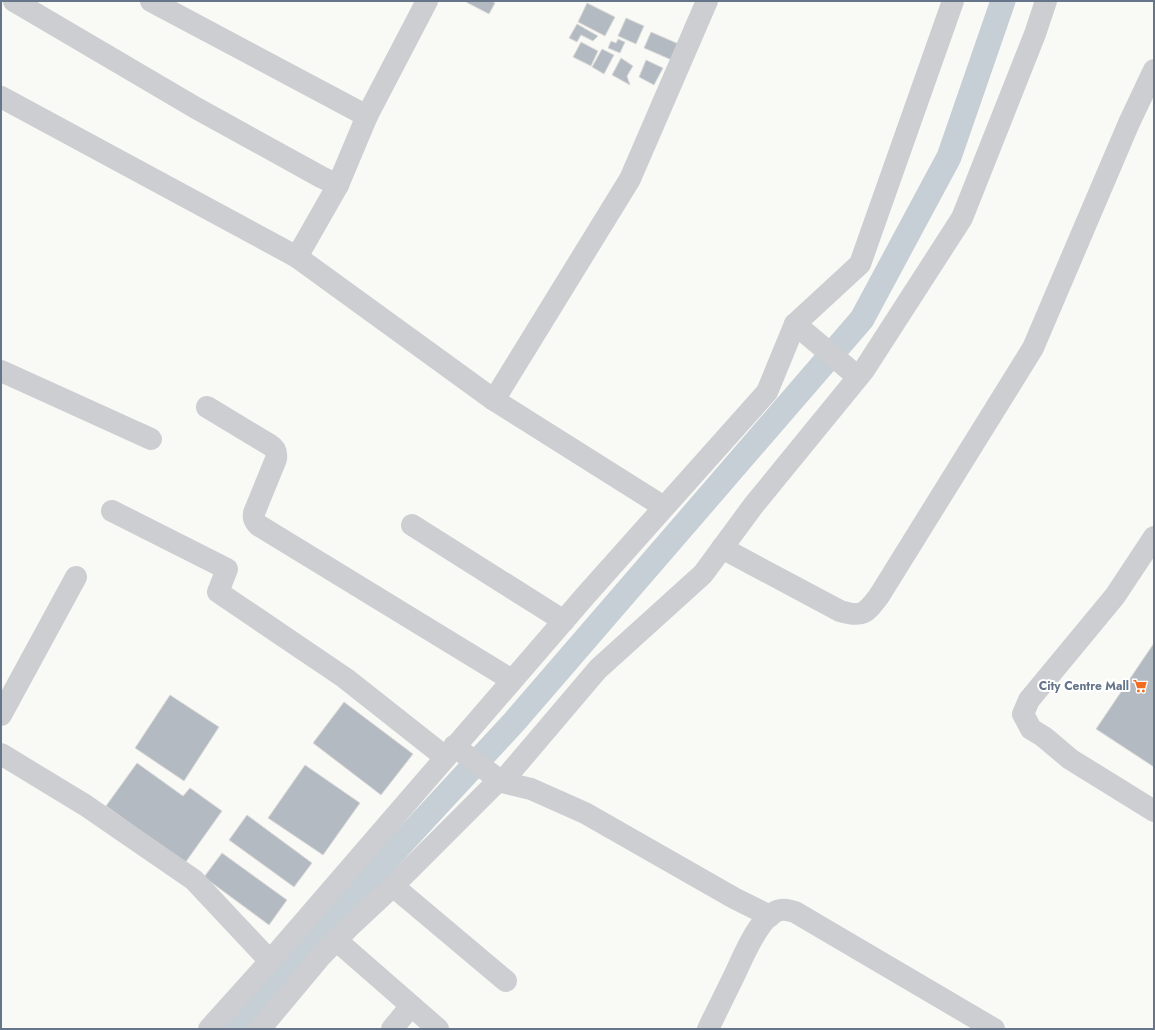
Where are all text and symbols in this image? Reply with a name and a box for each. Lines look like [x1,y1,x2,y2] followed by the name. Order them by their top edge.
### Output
[1039,677,1129,695] place label: City Centre Mall
[1132,678,1148,694] supermarket icon: City Centre Mall

